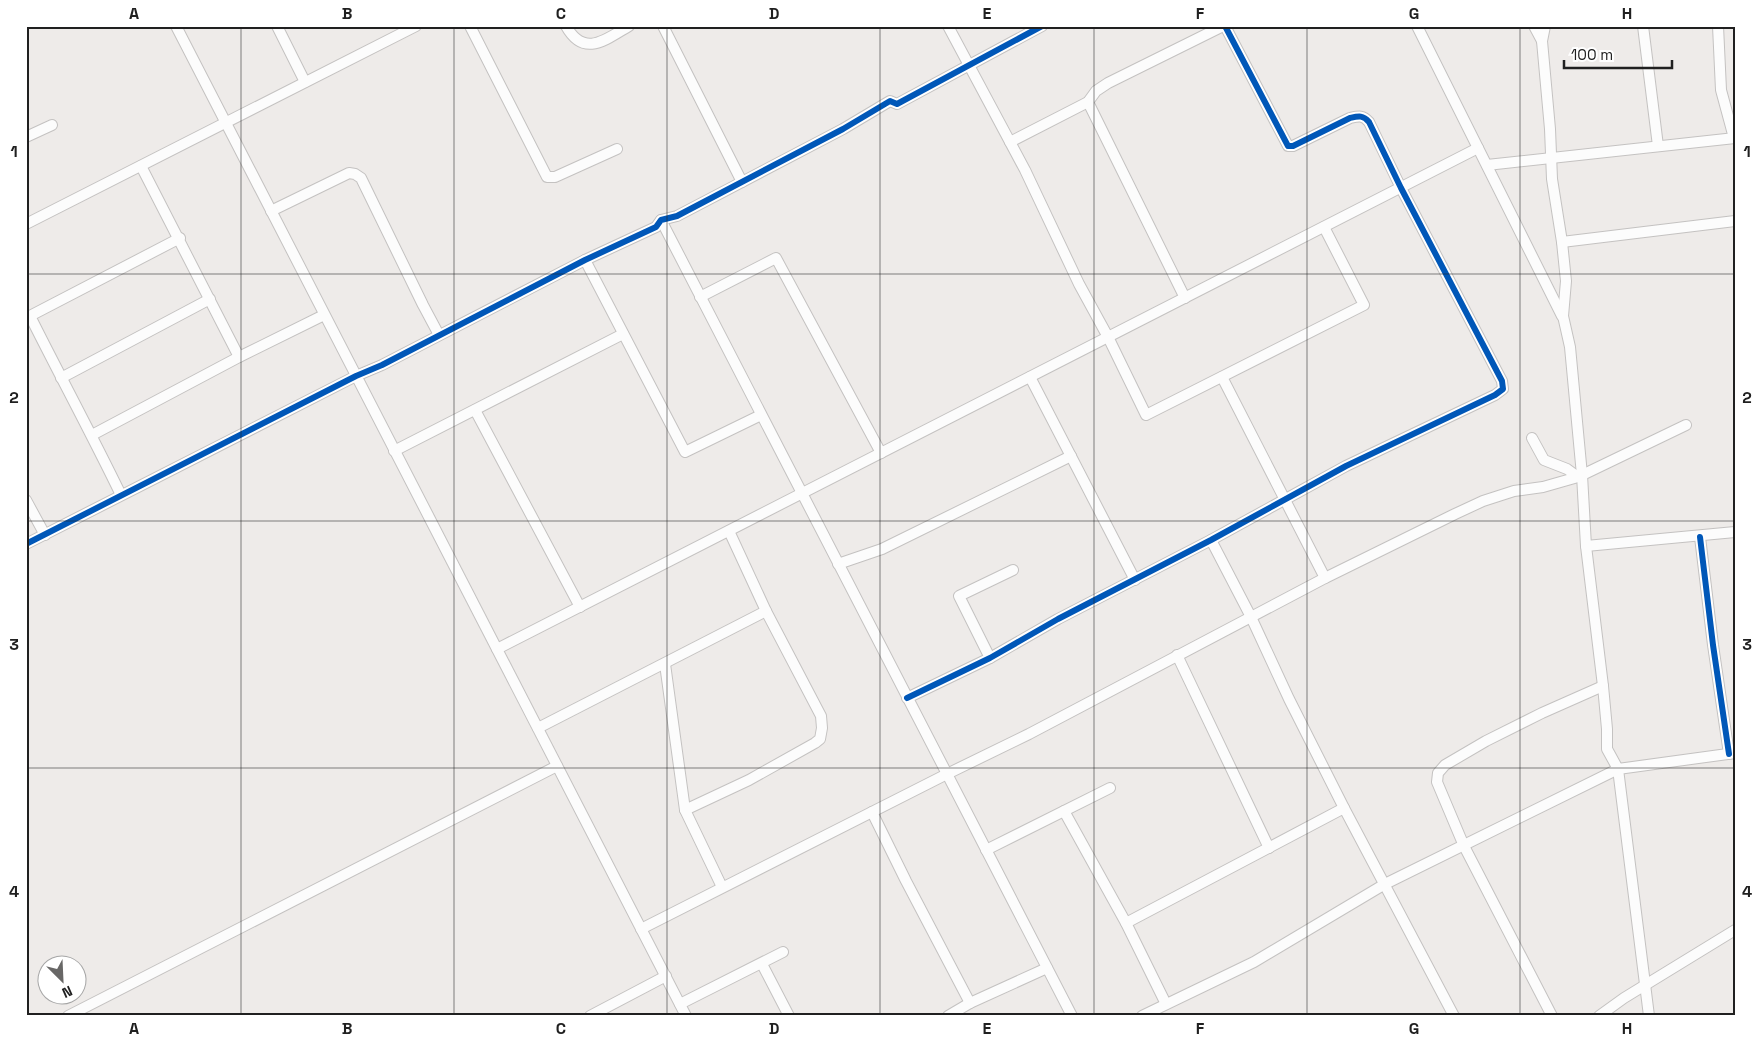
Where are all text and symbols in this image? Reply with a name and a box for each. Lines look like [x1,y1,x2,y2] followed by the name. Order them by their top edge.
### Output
[129,3,139,24] text: A
[342,3,352,24] text: B
[556,3,566,24] text: C
[769,3,779,24] text: D
[983,3,992,24] text: E
[1196,3,1205,24] text: F
[1409,3,1419,24] text: G
[1622,3,1632,24] text: H
[1564,38,1671,70] scale bar
[1571,45,1613,64] text: 100 m
[10,141,18,162] text: 1
[1743,141,1751,162] text: 1
[9,387,19,408] text: 2
[1742,387,1752,408] text: 2
[9,634,19,655] text: 3
[1742,634,1752,655] text: 3
[9,881,19,902] text: 4
[1742,881,1752,902] text: 4
[38,954,88,1004] north arrow
[59,982,75,1002] text: N
[129,1018,139,1039] text: A
[342,1018,352,1039] text: B
[556,1018,566,1039] text: C
[769,1018,779,1039] text: D
[983,1018,992,1039] text: E
[1196,1018,1205,1039] text: F
[1409,1018,1419,1039] text: G
[1622,1018,1632,1039] text: H

